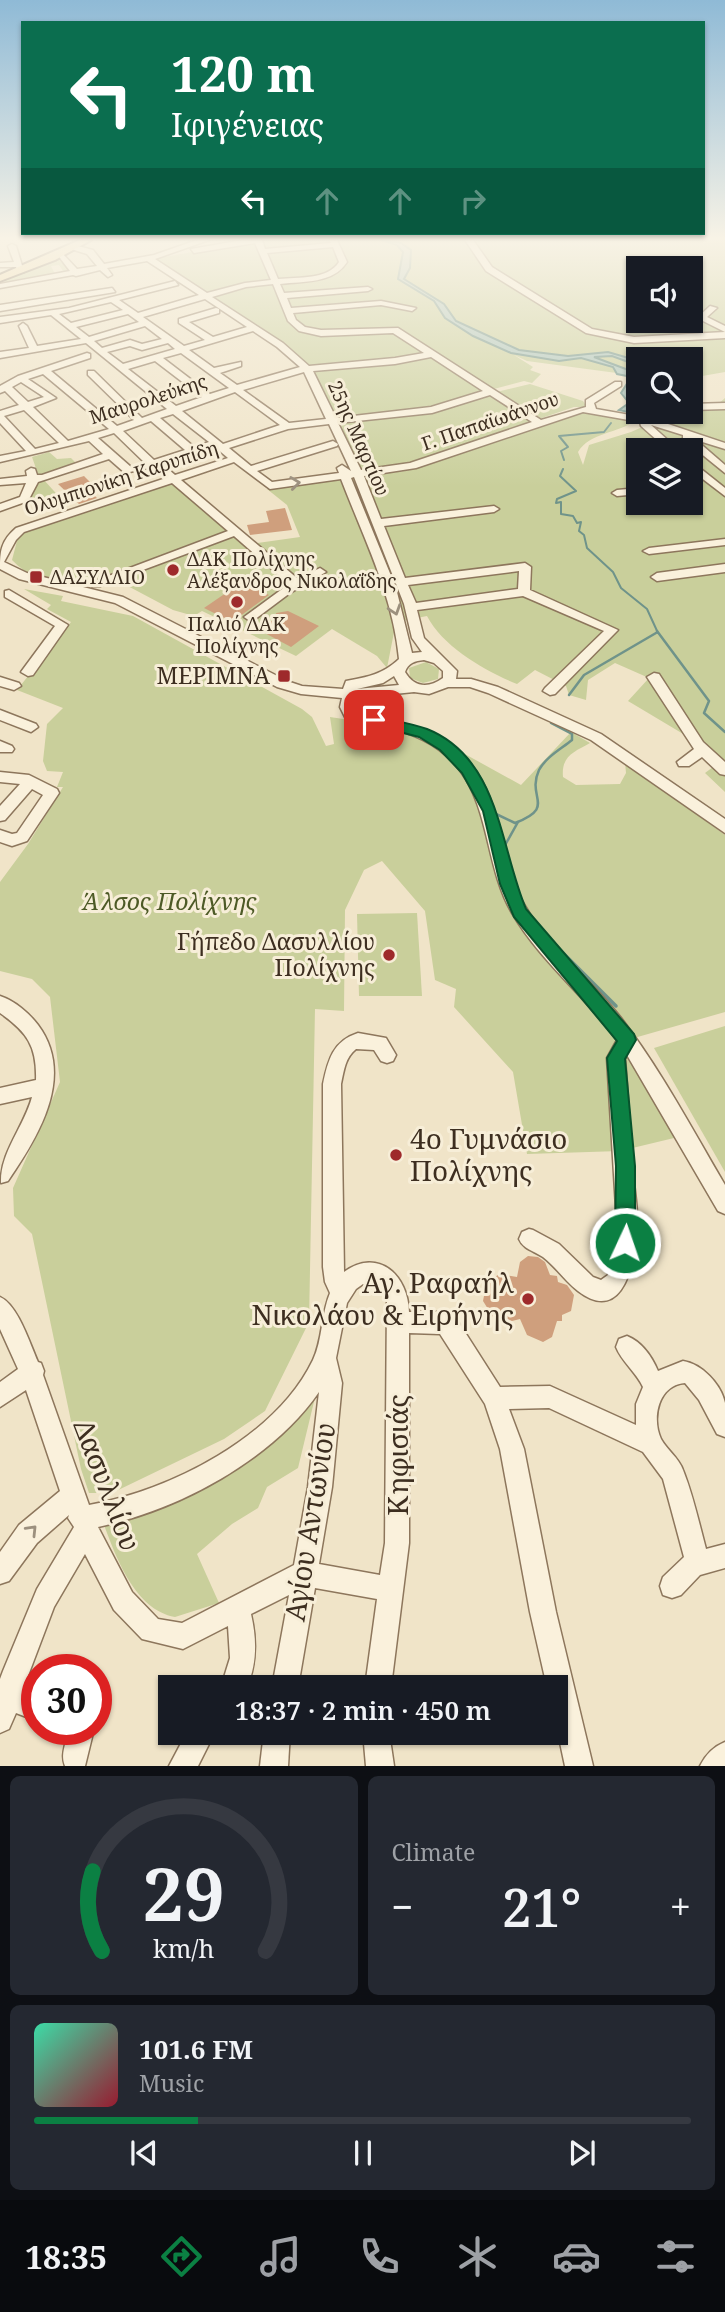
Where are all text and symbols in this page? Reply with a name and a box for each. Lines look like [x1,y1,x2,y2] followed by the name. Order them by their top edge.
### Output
[171,40,315,106] text: 120 m
[56,49,147,140] icon: left
[171,103,324,146] text: Ιφιγένειας
[235,182,273,220] icon: left
[308,182,346,220] icon: ahead
[381,182,419,220] icon: ahead
[454,182,492,220] icon: right
[626,256,703,515] map controls
[626,256,703,333] button: sound
[626,347,703,424] button: search
[86,368,210,430] street label: Μαυρολεύκης
[322,376,396,500] street label: 25ης Μαρτίου
[418,385,562,457] street label: Γ. Παπαϊωάννου
[21,434,221,522] street label: Ολυμπιονίκη Καρυπίδη
[626,438,703,515] button: layers
[289,476,300,491] one-way arrow
[187,546,397,594] place label: ΔΑΚ Πολίχνης Αλέξανδρος Νικολαΐδης
[165,562,181,578] marker: ΔΑΚ Πολίχνης Αλέξανδρος Νικολαΐδης
[50,564,145,590] place label: ΔΑΣΥΛΛΙΟ
[28,569,44,585] marker: ΔΑΣΥΛΛΙΟ
[229,594,245,610] marker: Παλιό ΔΑΚ Πολίχνης
[387,604,402,616] one-way arrow
[187,611,287,659] place label: Παλιό ΔΑΚ Πολίχνης
[156,659,271,691] place label: ΜΕΡΙΜΝΑ
[276,668,292,684] marker: ΜΕΡΙΜΝΑ
[344,690,404,750] pin
[355,701,393,739] icon: arrive
[81,885,257,917] park label: Άλσος Πολίχνης
[177,925,375,983] place label: Γήπεδο Δασυλλίου Πολίχνης
[381,947,397,963] marker: Γήπεδο Δασυλλίου Πολίχνης
[410,1119,567,1189] place label: 4ο Γυμνάσιο Πολίχνης
[388,1147,404,1163] marker: 4ο Γυμνάσιο Πολίχνης
[588,1206,662,1280] position arrow
[251,1263,515,1333] place label: Αγ. Ραφαήλ Νικολάου & Ειρήνης
[520,1291,536,1307] marker: Αγ. Ραφαήλ Νικολάου & Ειρήνης
[378,1394,416,1516] street label: Κηφισιάς
[66,1414,150,1556] street label: Δασυλλίου
[275,1420,343,1624] street label: Αγίου Αντωνίου
[23,1526,36,1539] one-way arrow
[21,1654,112,1745] speed limit sign: 30
[235,1692,491,1728] text: 18:37 · 2 min · 450 m
[392,1836,475,1868] text: Climate
[143,1844,225,1943] text: 29
[502,1871,581,1942] text: 21°
[392,1880,414,1932] text: −
[670,1880,691,1932] text: +
[153,1931,215,1965] text: km/h
[139,2031,253,2067] text: 101.6 FM
[139,2067,204,2099] text: Music
[125,2134,163,2172] icon: previous
[344,2134,382,2172] icon: pause
[563,2134,601,2172] icon: next
[157,2232,206,2281] icon: directions
[256,2232,305,2281] icon: music
[355,2232,404,2281] icon: phone
[453,2232,502,2281] icon: climate
[552,2232,601,2281] icon: car
[651,2232,700,2281] icon: filters
[25,2235,107,2278] text: 18:35

